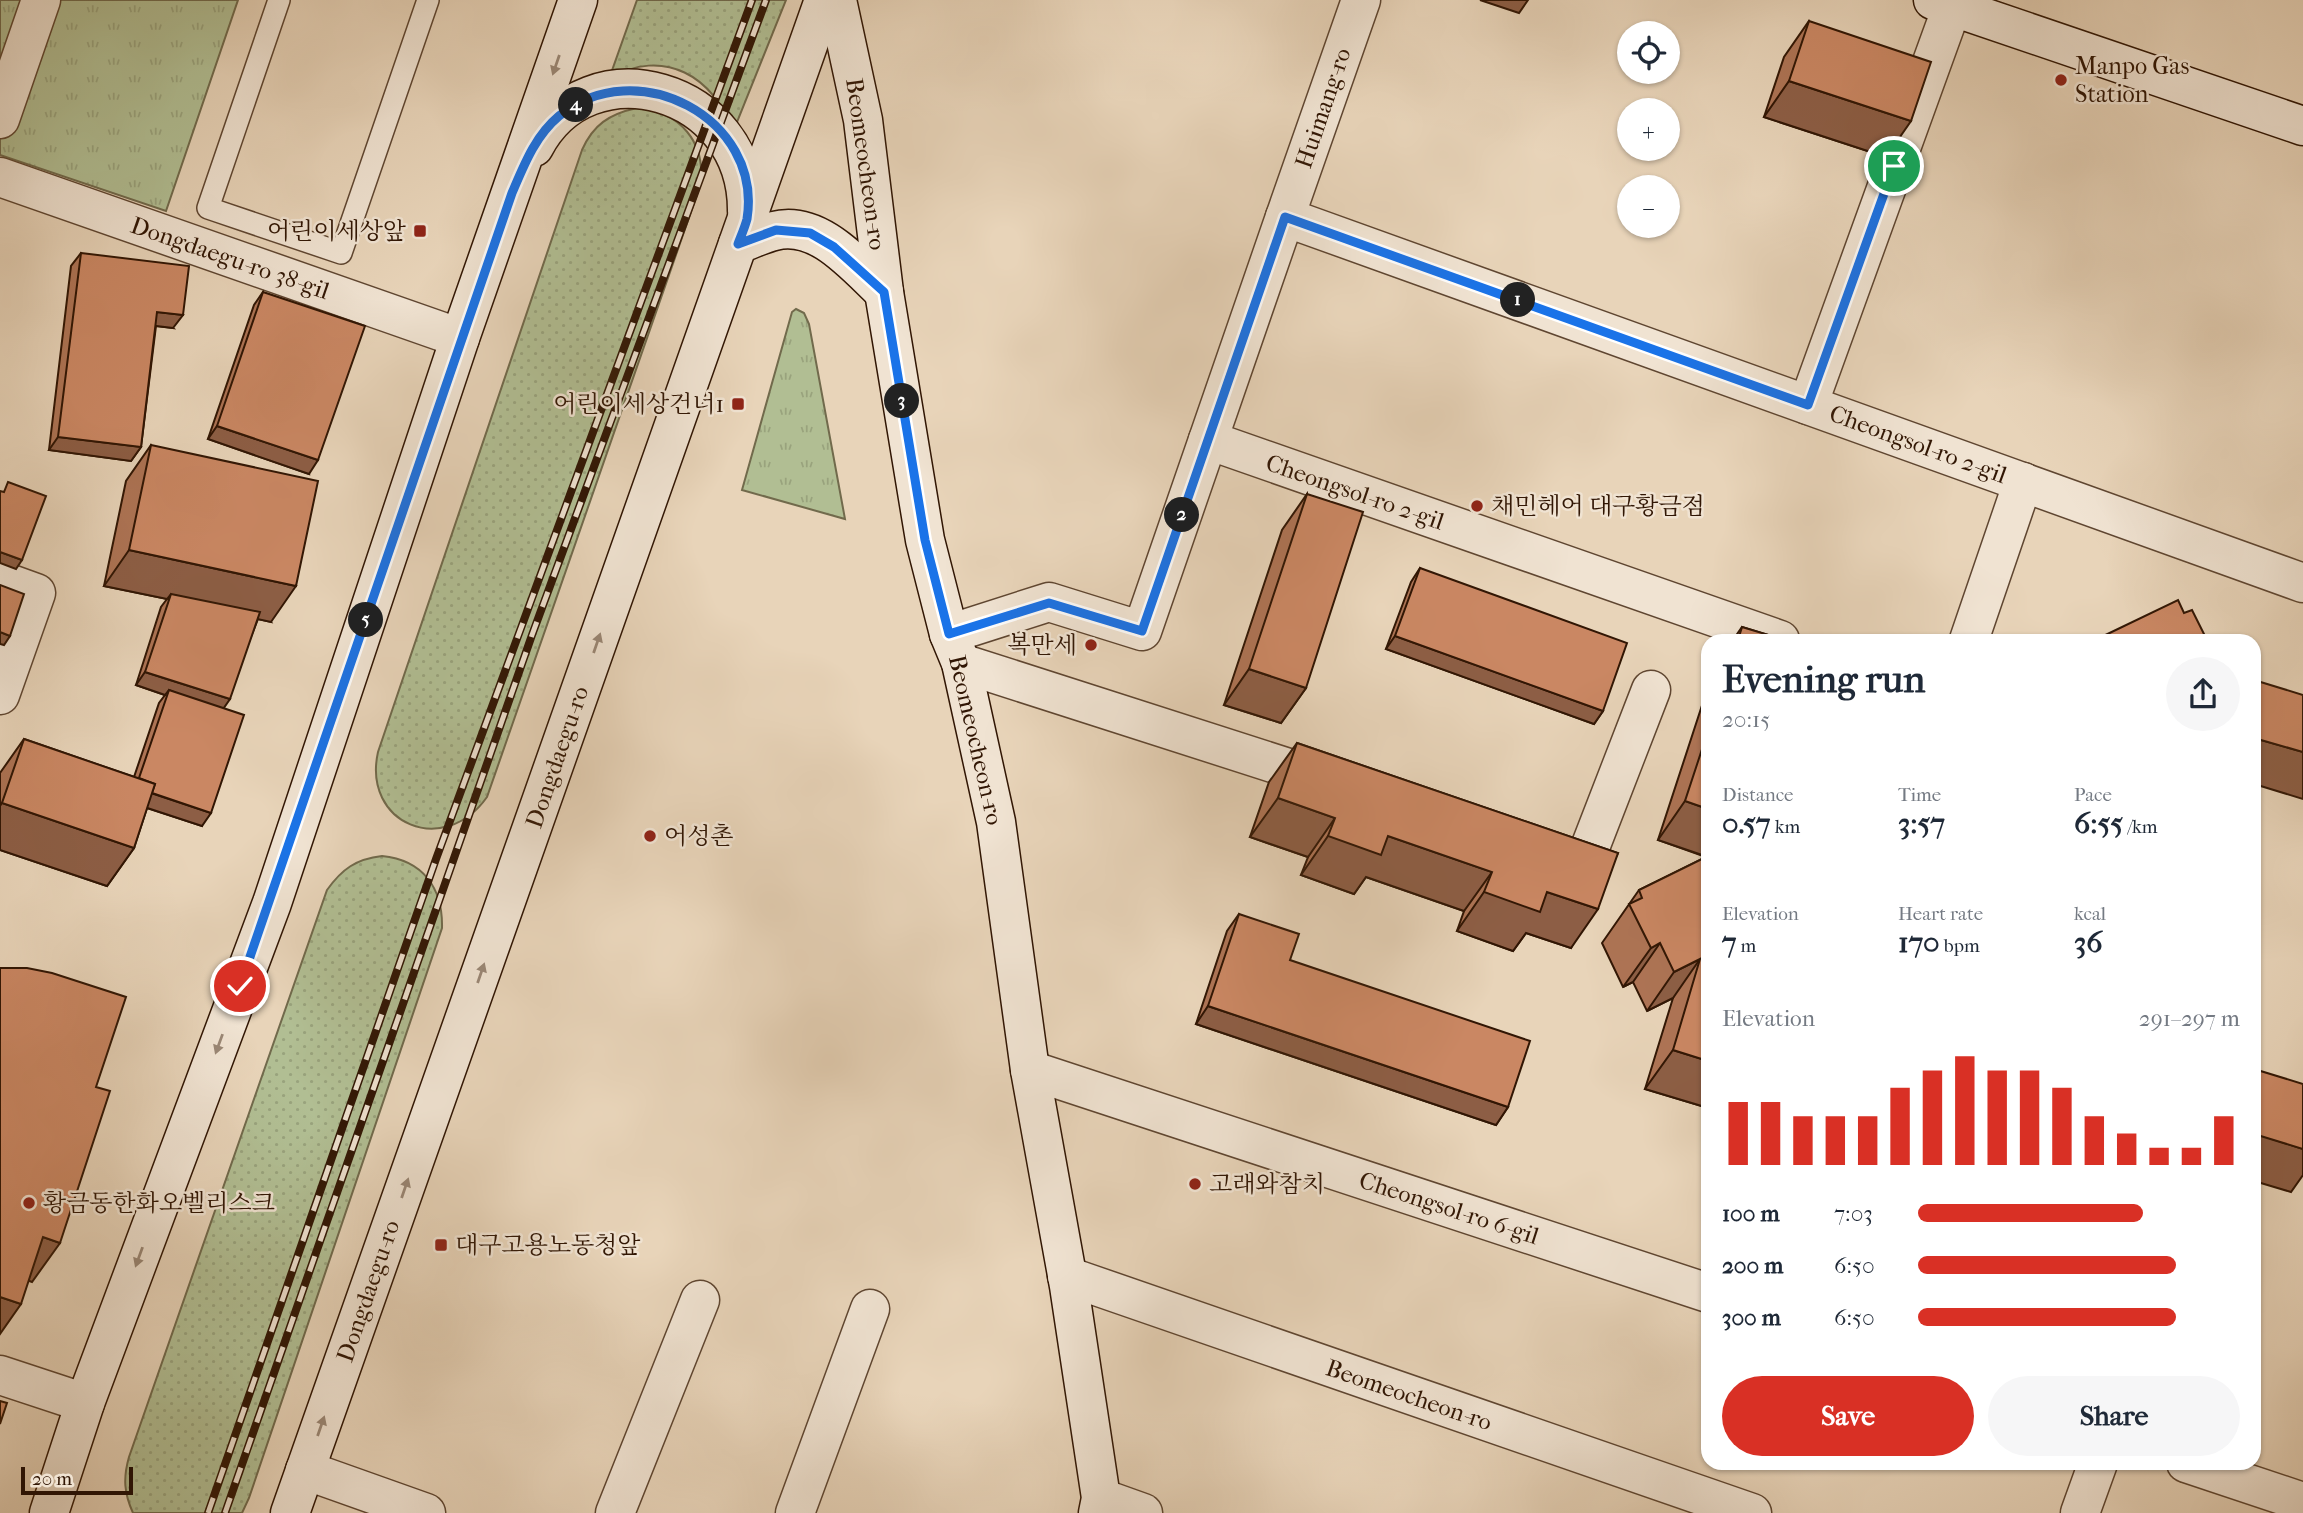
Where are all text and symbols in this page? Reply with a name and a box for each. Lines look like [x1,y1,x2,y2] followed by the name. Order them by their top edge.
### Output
[1617,21,1680,238] map controls
[1617,21,1680,84] button: locate
[1289,44,1357,172] street label: Huimang-ro
[2075,52,2189,108] place label: Manpo Gas Station
[550,54,561,75] one-way arrow
[2053,72,2069,88] marker: Manpo Gas Station
[840,76,892,252] street label: Beomeocheon-ro
[558,88,594,122] pin: 4
[570,93,581,115] text: 4
[1617,98,1680,161] button: +
[1864,136,1924,196] pin
[1875,147,1913,185] icon: arrive
[1617,175,1680,238] button: −
[127,211,333,305] street label: Dongdaegu-ro 38-gil
[267,217,406,245] place label: 어린이세상앞
[412,223,428,239] marker: 어린이세상앞
[1500,282,1536,318] pin: 1
[1514,288,1521,310] text: 1
[884,384,920,418] pin: 3
[898,389,905,411] text: 3
[553,390,724,418] place label: 어린이세상건너1
[730,396,746,412] marker: 어린이세상건너1
[1826,399,2011,489] street label: Cheongsol-ro 2-gil
[1262,448,1448,536] street label: Cheongsol-ro 2-gil
[1491,492,1705,520] place label: 채민헤어 대구황금점
[1164,498,1200,532] pin: 2
[1469,498,1485,514] marker: 채민헤어 대구황금점
[1177,503,1186,525] text: 2
[348,602,384,638] pin: 5
[361,608,370,630] text: 5
[1007,631,1077,659] place label: 복만세
[592,633,603,654] one-way arrow
[1083,637,1099,653] marker: 복만세
[943,652,1009,828] street label: Beomeocheon-ro
[1722,657,1925,702] text: Evening run
[2166,657,2240,731] button: share
[520,682,594,832] street label: Dongdaegu-ro
[1722,706,1770,733] text: 20:15
[1722,784,1793,806] text: Distance
[1898,784,1941,806] text: Time
[2074,784,2112,806] text: Pace
[1722,806,1771,841] text: 0.57
[1898,806,1945,841] text: 3:57
[2074,806,2123,841] text: 6:55
[1771,816,1800,838] text: km
[2123,816,2158,838] text: /km
[664,822,734,850] place label: 어성촌
[642,828,658,844] marker: 어성촌
[1722,903,1799,925] text: Elevation
[1898,903,1983,925] text: Heart rate
[2074,903,2106,925] text: kcal
[1722,925,1736,960] text: 7
[1898,925,1940,960] text: 170
[2074,925,2103,960] text: 36
[1736,935,1756,957] text: m
[1940,935,1980,957] text: bpm
[210,956,270,1016] pin
[475,963,486,984] one-way arrow
[221,967,259,1005] icon: check
[1722,1005,1815,1032] text: Elevation
[2139,1005,2240,1032] text: 291–297 m
[213,1034,224,1055] one-way arrow
[1356,1166,1543,1250] street label: Cheongsol-ro 6-gil
[1209,1170,1325,1198] place label: 고래와참치
[1187,1176,1203,1192] marker: 고래와참치
[400,1177,411,1198] one-way arrow
[43,1189,275,1217] place label: 황금동한화오벨리스크
[21,1195,37,1211] marker: 황금동한화오벨리스크
[1722,1200,1780,1227] text: 100 m
[1834,1200,1873,1227] text: 7:03
[331,1216,405,1366] street label: Dongdaegu-ro
[455,1231,640,1259] place label: 대구고용노동청앞
[433,1237,449,1253] marker: 대구고용노동청앞
[134,1247,145,1268] one-way arrow
[1722,1252,1783,1279] text: 200 m
[1834,1252,1875,1279] text: 6:50
[1722,1304,1781,1331] text: 300 m
[1834,1304,1875,1331] text: 6:50
[1322,1354,1496,1436] street label: Beomeocheon-ro
[1722,1376,1974,1456] button: Save
[1988,1376,2240,1456] button: Share
[316,1415,327,1436] one-way arrow
[21,1464,133,1496] scale bar
[32,1468,72,1490] text: 20 m

